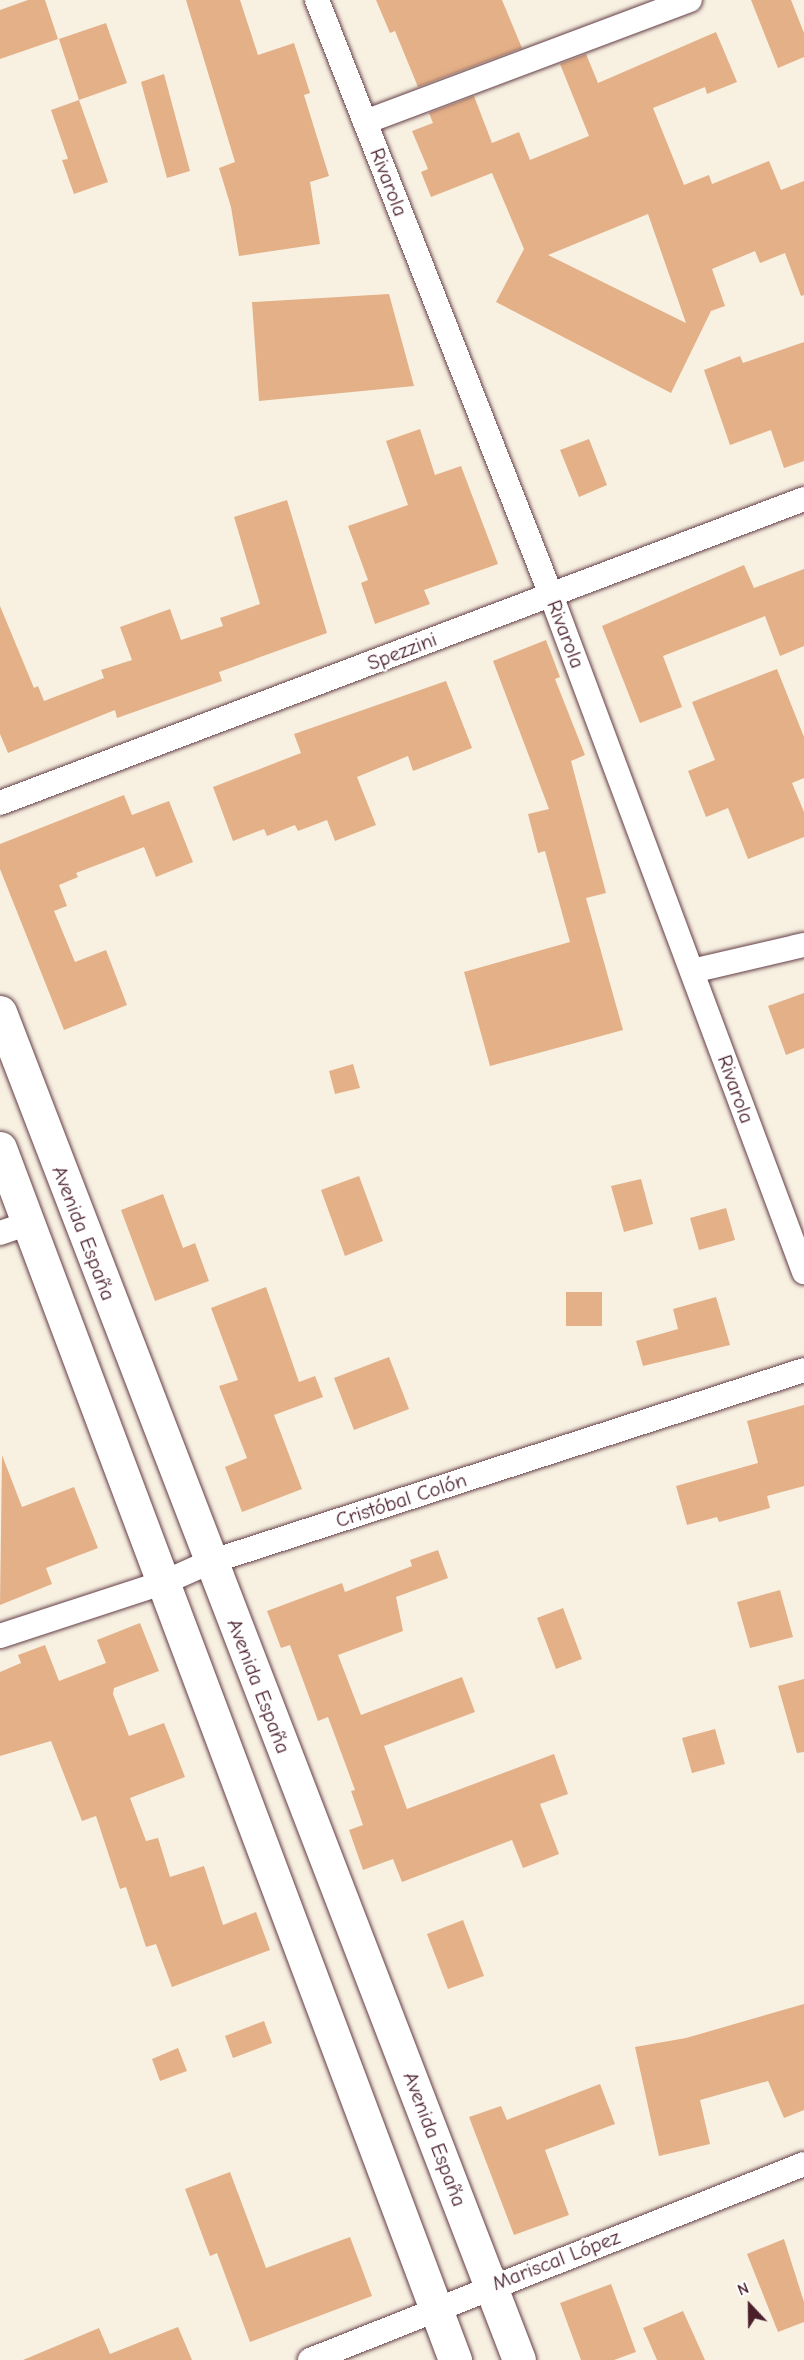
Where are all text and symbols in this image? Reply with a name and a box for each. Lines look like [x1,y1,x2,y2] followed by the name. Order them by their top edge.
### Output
[365,144,413,220] street label: Rivarola
[542,596,590,672] street label: Rivarola
[364,626,440,676] street label: Spezzini
[712,1051,760,1127] street label: Rivarola
[47,1162,121,1304] street label: Avenida España
[332,1467,470,1533] street label: Cristóbal Colón
[222,1615,296,1757] street label: Avenida España
[398,2068,472,2210] street label: Avenida España
[489,2224,623,2296] street label: Mariscal López
[720,2276,780,2336] north arrow
[735,2279,751,2300] text: N

